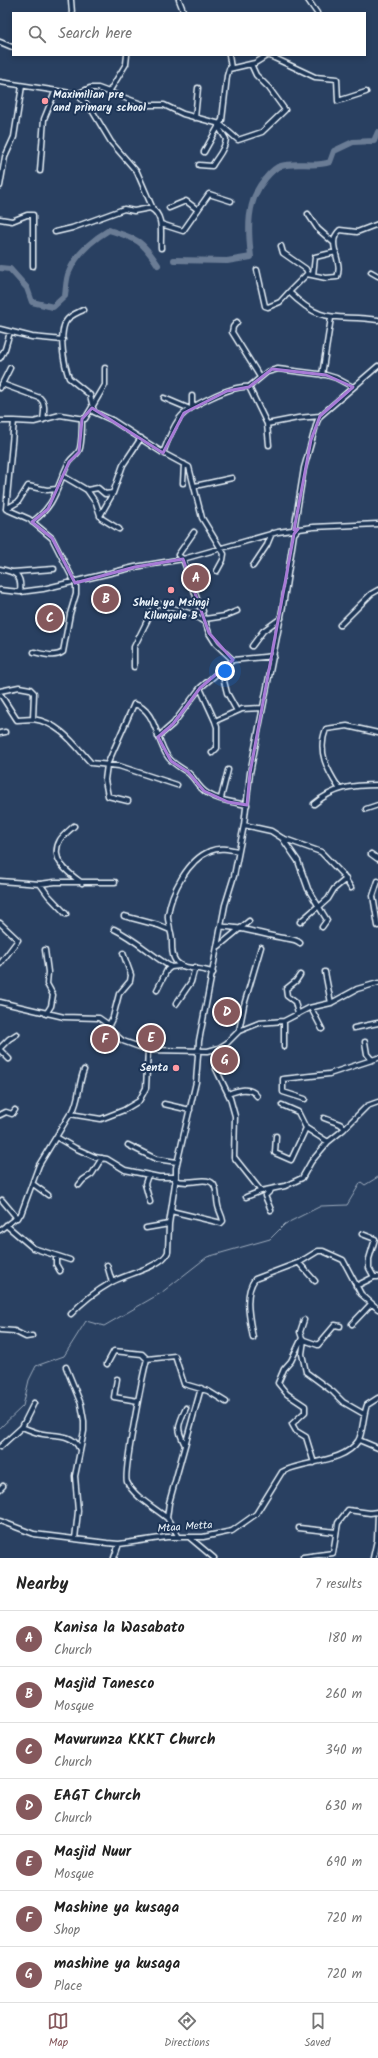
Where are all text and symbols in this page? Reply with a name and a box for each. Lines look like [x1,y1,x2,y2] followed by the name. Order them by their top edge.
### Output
[12,12,366,56] search box
[58,22,132,46] text: Search here
[26,23,48,45] icon: search
[53,86,146,117] place label: Maximilian pre and primary school
[40,96,50,106] marker: Maximilian pre and primary school
[183,563,209,593] pin: A
[93,584,119,614] pin: B
[166,585,176,595] marker: Shule ya Msingi Kilungule B
[133,594,210,625] place label: Shule ya Msingi Kilungule B
[37,603,63,633] pin: C
[215,661,235,681] your location
[214,997,240,1027] pin: D
[138,1023,164,1053] pin: E
[92,1024,118,1054] pin: F
[212,1045,238,1075] pin: G
[140,1059,168,1077] place label: Senta
[171,1063,181,1073] marker: Senta
[157,1516,213,1538] street label: Mtaa Metta
[16,1571,68,1598] text: Nearby
[315,1574,362,1595] text: 7 results
[54,1616,185,1640] text: Kanisa la Wasabato
[25,1628,33,1649] text: A
[328,1628,362,1649] text: 180 m
[54,1640,92,1661] text: Church
[54,1672,154,1696] text: Masjid Tanesco
[25,1684,33,1705] text: B
[325,1684,362,1705] text: 260 m
[54,1696,94,1717] text: Mosque
[54,1728,216,1752] text: Mavurunza KKKT Church
[25,1740,33,1761] text: C
[325,1740,362,1761] text: 340 m
[54,1752,92,1773] text: Church
[54,1784,141,1808] text: EAGT Church
[25,1796,33,1817] text: D
[325,1796,362,1817] text: 630 m
[54,1808,92,1829] text: Church
[54,1840,131,1864] text: Masjid Nuur
[25,1852,33,1873] text: E
[326,1852,362,1873] text: 690 m
[54,1864,94,1885] text: Mosque
[54,1896,179,1920] text: Mashine ya kusaga
[25,1908,33,1929] text: F
[326,1908,362,1929] text: 720 m
[54,1920,80,1941] text: Shop
[54,1952,180,1976] text: mashine ya kusaga
[25,1964,33,1985] text: G
[326,1964,362,1985] text: 720 m
[54,1976,82,1997] text: Place
[47,2010,69,2052] tab: Map
[164,2010,210,2052] tab: Directions
[305,2010,331,2052] tab: Saved

